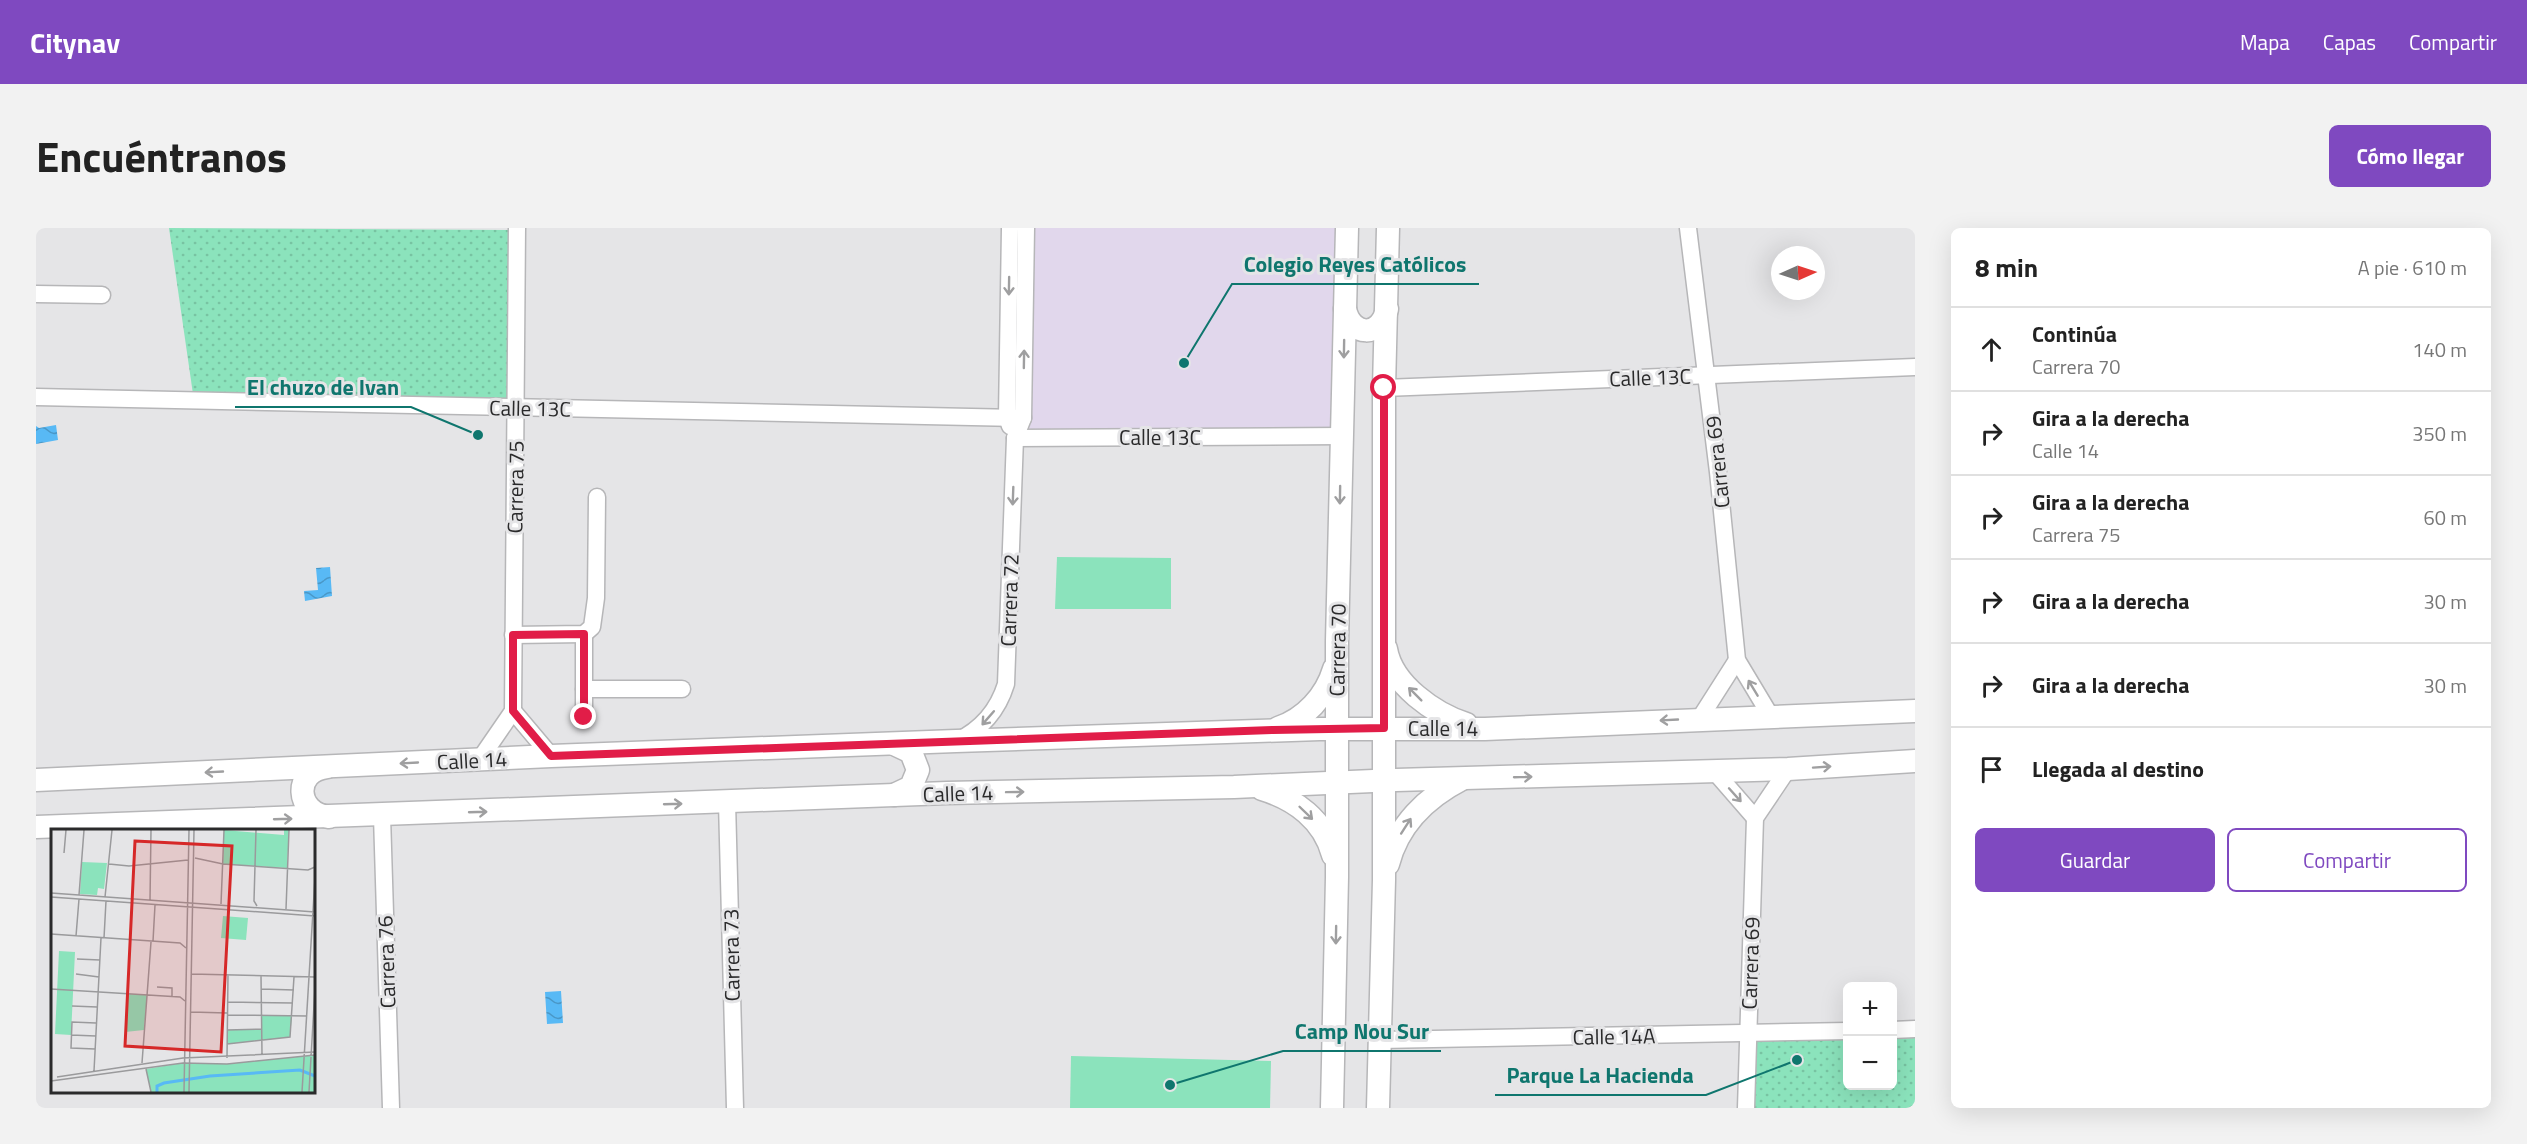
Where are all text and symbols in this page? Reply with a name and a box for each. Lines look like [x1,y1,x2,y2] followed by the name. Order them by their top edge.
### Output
[30,21,120,64] text: Citynav
[2240,26,2290,58] text: Mapa
[2323,26,2376,58] text: Capas
[2409,26,2497,58] text: Compartir
[36,124,287,188] text: Encuéntranos
[2329,125,2491,187] button: Cómo llegar
[1232,244,1479,284] callout: Colegio Reyes Católicos
[1771,246,1825,300] north arrow
[1244,247,1466,281] text: Colegio Reyes Católicos
[1975,248,2038,287] text: 8 min
[2358,252,2467,283] text: A pie · 610 m
[1003,276,1015,296] one-way arrow
[2032,317,2117,351] text: Continúa
[1975,333,2008,366] icon: ahead
[2412,334,2467,365] text: 140 m
[1338,339,1349,359] one-way arrow
[1018,350,1030,370] one-way arrow
[2032,351,2120,382] text: Carrera 70
[1609,360,1691,394] street label: Calle 13C
[235,367,411,407] callout: El chuzo de Ivan
[247,370,399,404] text: El chuzo de Ivan
[1370,374,1396,400] route start
[489,391,571,425] street label: Calle 13C
[2032,401,2189,435] text: Gira a la derecha
[1696,414,1738,510] street label: Carrera 69
[1975,417,2008,450] icon: right
[2412,418,2467,449] text: 350 m
[1119,421,1201,453] street label: Calle 13C
[2032,435,2099,466] text: Calle 14
[498,440,532,534] street label: Carrera 75
[1335,484,1346,504] one-way arrow
[2032,485,2189,519] text: Gira a la derecha
[1007,486,1018,506] one-way arrow
[1975,501,2008,534] icon: right
[2423,502,2467,533] text: 60 m
[2032,519,2120,550] text: Carrera 75
[991,553,1027,647] street label: Carrera 72
[2032,584,2189,618] text: Gira a la derecha
[1975,585,2008,618] icon: right
[2423,586,2467,617] text: 30 m
[1320,603,1354,697] street label: Carrera 70
[2032,668,2189,702] text: Gira a la derecha
[1975,669,2008,702] icon: right
[2423,670,2467,701] text: 30 m
[1747,680,1759,697] one-way arrow
[1408,687,1423,702] one-way arrow
[570,703,596,729] route end
[981,710,995,725] one-way arrow
[1408,712,1478,744] street label: Calle 14
[1660,714,1680,725] one-way arrow
[436,742,508,778] street label: Calle 14
[2032,752,2204,786] text: Llegada al destino
[1975,753,2008,786] icon: arrive
[399,757,419,768] one-way arrow
[1812,761,1832,772] one-way arrow
[205,766,225,777] one-way arrow
[1512,771,1532,782] one-way arrow
[922,776,994,810] street label: Calle 14
[1004,786,1024,798] one-way arrow
[1728,787,1742,802] one-way arrow
[663,798,683,809] one-way arrow
[468,806,488,817] one-way arrow
[1299,806,1314,820] one-way arrow
[273,813,293,825] one-way arrow
[1399,818,1412,835] one-way arrow
[1975,828,2215,892] button: Guardar
[2227,828,2467,892] button: Compartir
[51,829,315,1093] inset map
[714,908,748,1002] street label: Carrera 73
[368,915,404,1009] street label: Carrera 76
[1732,916,1768,1010] street label: Carrera 69
[1330,925,1342,945] one-way arrow
[1843,982,1897,1090] map controls
[1843,982,1897,1036] button: +
[1283,1011,1441,1051] callout: Camp Nou Sur
[1295,1014,1429,1048] text: Camp Nou Sur
[1572,1019,1656,1053] street label: Calle 14A
[1843,1036,1897,1090] button: −
[1495,1055,1706,1095] callout: Parque La Hacienda
[1506,1058,1694,1092] text: Parque La Hacienda

